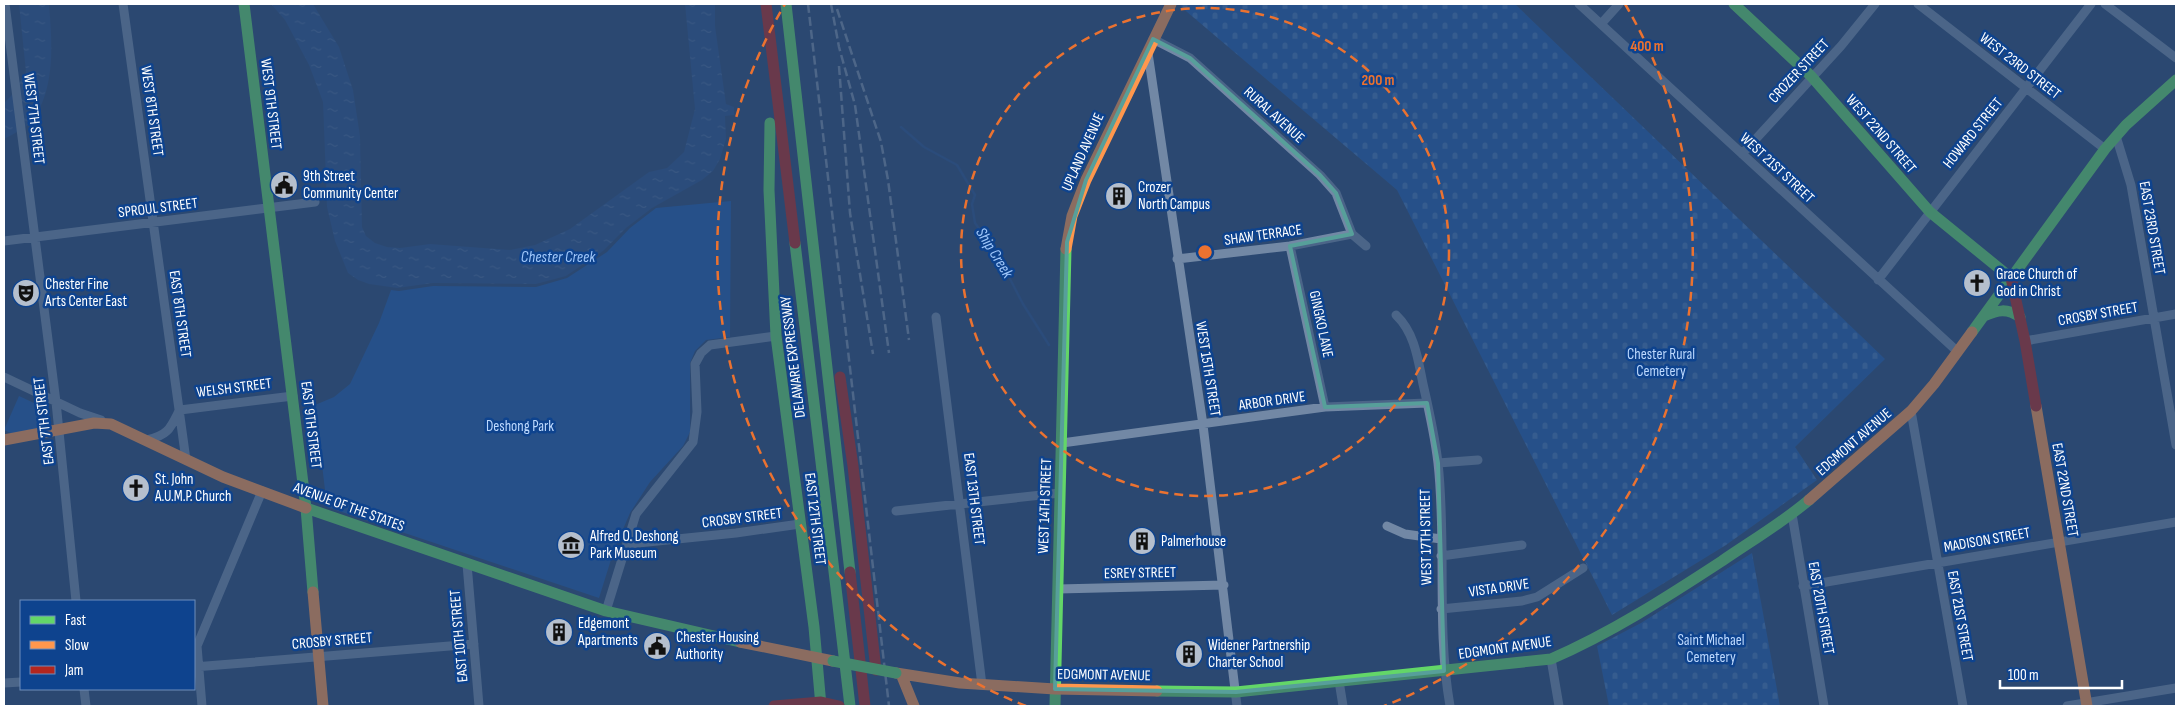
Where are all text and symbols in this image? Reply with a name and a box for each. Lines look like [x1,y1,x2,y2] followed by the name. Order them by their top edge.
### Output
[1976,28,2064,104] street label: WEST 23RD STREET
[1764,35,1834,107] street label: CROZER STREET
[1630,37,1664,56] text: 400 m
[256,58,286,150] street label: WEST 9TH STREET
[136,65,168,157] street label: WEST 8TH STREET
[1361,71,1395,90] text: 200 m
[19,73,49,165] street label: WEST 7TH STREET
[1240,83,1308,147] street label: RURAL AVENUE
[1842,91,1920,177] street label: WEST 22ND STREET
[1939,94,2007,172] street label: HOWARD STREET
[1057,110,1109,194] street label: UPLAND AVENUE
[1736,129,1818,207] street label: WEST 21ST STREET
[303,167,399,203] place label: 9th Street Community Center
[269,170,299,200] public building icon: 9th Street Community Center
[1138,178,1210,214] place label: Crozer North Campus
[2134,180,2170,276] street label: EAST 23RD STREET
[1104,181,1134,211] building icon: Crozer North Campus
[117,194,199,222] street label: SPROUL STREET
[1223,220,1303,250] street label: SHAW TERRACE
[971,224,1017,282] water label: Ship Creek
[1196,243,1214,261] centre of rings
[521,248,596,267] water label: Chester Creek
[1996,265,2078,301] place label: Grace Church of God in Christ
[1962,268,1992,298] church icon: Grace Church of God in Christ
[164,269,196,359] street label: EAST 8TH STREET
[44,275,127,311] place label: Chester Fine Arts Center East
[11,278,41,308] theatre icon: Chester Fine Arts Center East
[1305,289,1337,359] street label: GINGKO LANE
[776,294,810,419] street label: DELAWARE EXPRESSWAY
[2057,298,2139,330] street label: CROSBY STREET
[1191,320,1225,418] street label: WEST 15TH STREET
[1627,345,1695,381] park label: Chester Rural Cemetery
[195,374,273,402] street label: WELSH STREET
[29,376,59,466] street label: EAST 7TH STREET
[296,380,326,470] street label: EAST 9TH STREET
[1236,387,1307,415] street label: ARBOR DRIVE
[1812,404,1896,480] street label: EDGMONT AVENUE
[486,417,554,436] park label: Deshong Park
[2047,442,2083,538] street label: EAST 22ND STREET
[959,452,989,546] street label: EAST 13TH STREET
[1034,458,1056,554] street label: WEST 14TH STREET
[154,470,232,506] place label: St. John A.U.M.P. Church
[800,472,830,566] street label: EAST 12TH STREET
[121,473,151,503] church icon: St. John A.U.M.P. Church
[290,478,407,536] street label: AVENUE OF THE STATES
[1416,489,1436,585] street label: WEST 17TH STREET
[701,504,783,532] street label: CROSBY STREET
[1942,523,2032,557] street label: MADISON STREET
[1127,526,1157,556] building icon: Palmerhouse
[589,527,679,563] place label: Alfred O. Deshong Park Museum
[556,530,586,560] museum icon: Alfred O. Deshong Park Museum
[1161,532,1226,551] place label: Palmerhouse
[1804,560,1838,656] street label: EAST 20TH STREET
[1104,563,1176,583] street label: ESREY STREET
[1943,569,1977,663] street label: EAST 21ST STREET
[1468,574,1530,602] street label: VISTA DRIVE
[445,589,473,683] street label: EAST 10TH STREET
[20,600,195,690] legend
[65,611,87,630] text: Fast
[577,614,638,650] place label: Edgemont Apartments
[544,617,574,647] building icon: Edgemont Apartments
[291,628,373,654] street label: CROSBY STREET
[675,628,759,664] place label: Chester Housing Authority
[642,631,672,661] public building icon: Chester Housing Authority
[1677,631,1745,667] park label: Saint Michael Cemetery
[1457,632,1553,664] street label: EDGMONT AVENUE
[65,636,89,655] text: Slow
[1208,636,1310,672] place label: Widener Partnership Charter School
[1174,639,1204,669] building icon: Widener Partnership Charter School
[2000,658,2122,690] scale bar
[64,661,83,680] text: Jam
[1057,665,1151,685] street label: EDGMONT AVENUE
[2008,666,2039,685] text: 100 m

